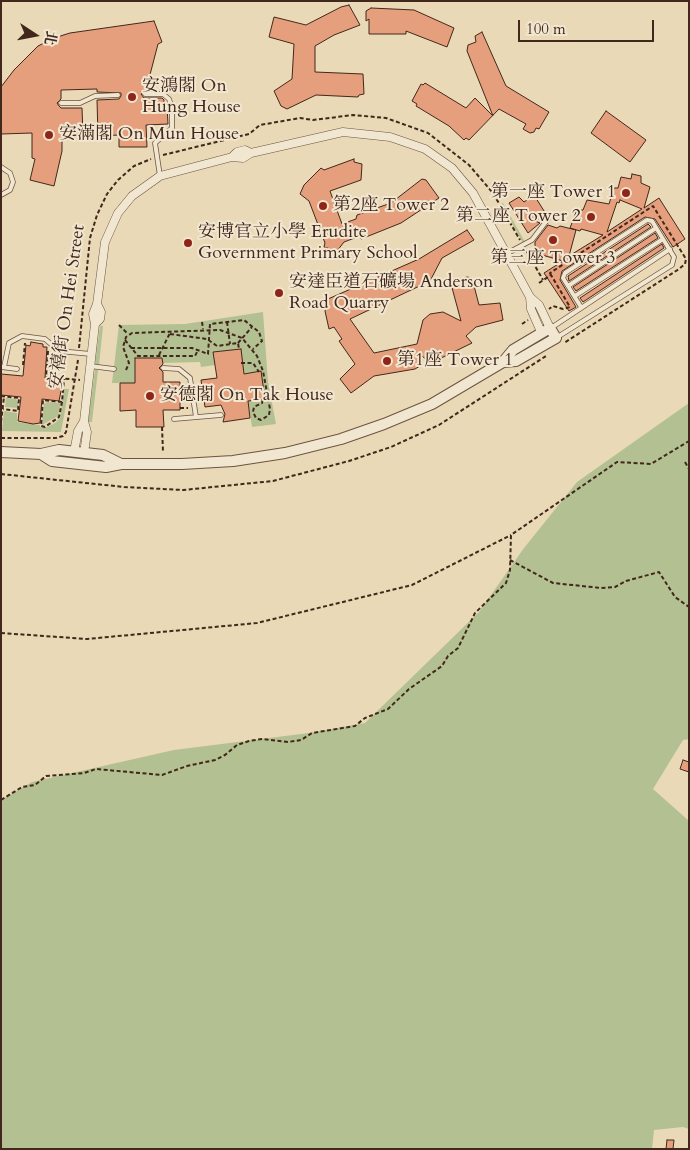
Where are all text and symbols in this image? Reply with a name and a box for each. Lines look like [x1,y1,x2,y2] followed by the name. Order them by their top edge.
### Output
[10,10,60,60] north arrow
[520,10,656,42] scale bar
[526,19,566,39] text: 100 m
[40,29,61,47] text: 北
[142,76,241,118] place label: 安鴻閣 On Hung House
[126,91,138,103] marker: 安鴻閣 On Hung House
[59,124,239,146] place label: 安滿閣 On Mun House
[43,129,55,141] marker: 安滿閣 On Mun House
[491,182,616,204] place label: 第一座 Tower 1
[620,187,632,199] marker: 第一座 Tower 1
[333,195,449,217] place label: 第2座 Tower 2
[317,200,329,212] marker: 第2座 Tower 2
[456,206,581,228] place label: 第二座 Tower 2
[585,211,597,223] marker: 第二座 Tower 2
[198,222,418,264] place label: 安博官立小學 Erudite Government Primary School
[46,223,90,391] street label: 安禧街 On Hei Street
[547,234,559,246] marker: 第三座 Tower 3
[182,237,194,249] marker: 安博官立小學 Erudite Government Primary School
[491,248,615,270] place label: 第三座 Tower 3
[289,272,493,314] place label: 安達臣道石礦場 Anderson Road Quarry
[273,287,285,299] marker: 安達臣道石礦場 Anderson Road Quarry
[397,350,513,372] place label: 第1座 Tower 1
[381,355,393,367] marker: 第1座 Tower 1
[160,385,334,407] place label: 安德閣 On Tak House
[144,390,156,402] marker: 安德閣 On Tak House

